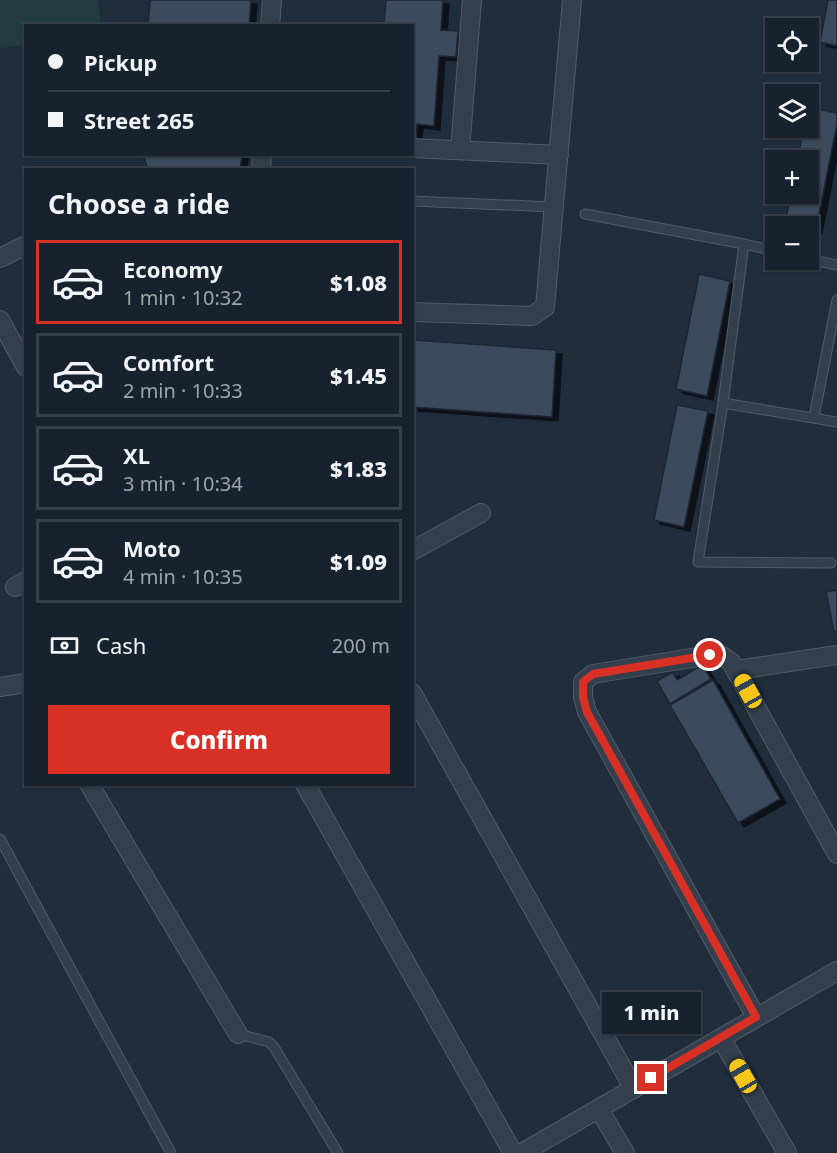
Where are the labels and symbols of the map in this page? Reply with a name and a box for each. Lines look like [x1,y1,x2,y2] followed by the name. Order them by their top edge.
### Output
[696,641,723,668] route start
[731,671,765,711] car
[602,991,700,1033] callout: 1 min
[726,1056,760,1096] car
[637,1064,664,1091] route end

